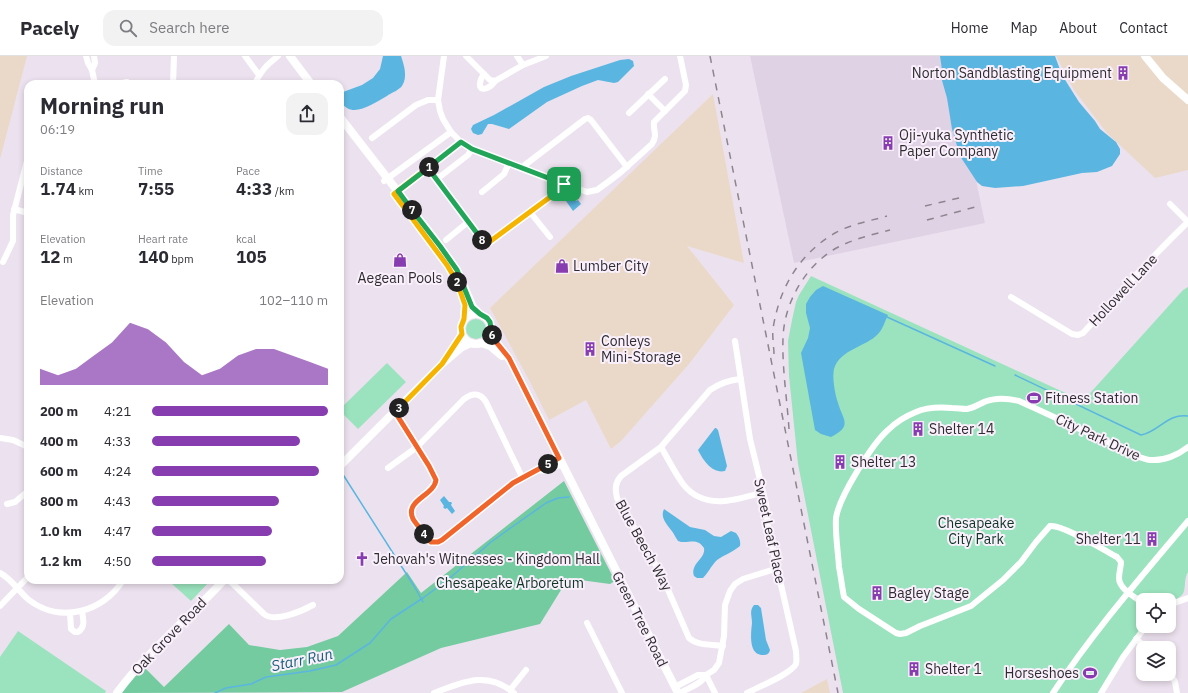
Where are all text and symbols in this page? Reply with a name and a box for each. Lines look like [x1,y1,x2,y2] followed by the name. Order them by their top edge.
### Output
[103,10,383,46] search box
[20,16,79,40] text: Pacely
[117,17,139,39] icon: search
[149,18,230,37] text: Search here
[951,19,988,37] text: Home
[1010,19,1037,37] text: Map
[1059,19,1097,37] text: About
[1119,19,1168,37] text: Contact
[912,64,1112,82] place label: Norton Sandblasting Equipment
[1115,65,1131,81] building icon: Norton Sandblasting Equipment
[40,91,164,120] text: Morning run
[286,93,328,135] button: share
[40,121,75,138] text: 06:19
[899,126,1013,160] place label: Oji-yuka Synthetic Paper Company
[880,135,896,151] building icon: Oji-yuka Synthetic Paper Company
[419,157,439,177] pin: 1
[426,160,432,174] text: 1
[40,164,83,178] text: Distance
[138,164,163,178] text: Time
[236,164,260,178] text: Pace
[547,167,581,201] pin
[553,173,575,195] icon: arrive
[40,178,76,200] text: 1.74
[138,178,174,200] text: 7:55
[236,178,272,200] text: 4:33
[76,184,94,198] text: km
[272,184,294,198] text: /km
[402,200,422,220] pin: 7
[409,203,415,217] text: 7
[472,230,492,250] pin: 8
[40,232,86,246] text: Elevation
[138,232,188,246] text: Heart rate
[236,232,256,246] text: kcal
[479,233,485,247] text: 8
[40,246,60,268] text: 12
[138,246,169,268] text: 140
[236,246,267,268] text: 105
[1085,250,1161,330] street label: Hollowell Lane
[60,252,73,266] text: m
[169,252,194,266] text: bpm
[392,252,408,268] shop icon: Aegean Pools
[573,257,648,275] place label: Lumber City
[554,258,570,274] shop icon: Lumber City
[358,269,443,287] place label: Aegean Pools
[447,272,467,292] pin: 2
[454,275,460,289] text: 2
[40,292,94,309] text: Elevation
[259,292,328,309] text: 102–110 m
[482,325,502,345] pin: 6
[489,328,495,342] text: 6
[601,332,681,366] place label: Conleys Mini-Storage
[582,341,598,357] building icon: Conleys Mini-Storage
[1045,389,1138,407] place label: Fitness Station
[1026,390,1042,406] sports icon: Fitness Station
[389,398,409,418] pin: 3
[396,401,402,415] text: 3
[40,403,78,420] text: 200 m
[104,403,131,420] text: 4:21
[1053,409,1144,465] street label: City Park Drive
[929,420,994,438] place label: Shelter 14
[910,421,926,437] building icon: Shelter 14
[40,433,78,450] text: 400 m
[104,433,131,450] text: 4:33
[851,453,916,471] place label: Shelter 13
[538,454,558,474] pin: 5
[832,454,848,470] building icon: Shelter 13
[545,457,551,471] text: 5
[40,463,78,480] text: 600 m
[104,463,131,480] text: 4:24
[750,477,790,585] street label: Sweet Leaf Place
[40,493,78,510] text: 800 m
[104,493,131,510] text: 4:43
[612,496,676,594] street label: Blue Beech Way
[938,514,1015,548] park label: Chesapeake City Park
[40,523,82,540] text: 1.0 km
[104,523,131,540] text: 4:47
[414,524,434,544] pin: 4
[421,527,427,541] text: 4
[1076,530,1141,548] place label: Shelter 11
[1144,531,1160,547] building icon: Shelter 11
[373,550,600,568] place label: Jehovah's Witnesses - Kingdom Hall
[354,551,370,567] church icon: Jehovah's Witnesses - Kingdom Hall
[40,553,82,570] text: 1.2 km
[104,553,131,570] text: 4:50
[608,568,672,670] street label: Green Tree Road
[436,574,584,592] park label: Chesapeake Arboretum
[888,584,970,602] place label: Bagley Stage
[869,585,885,601] building icon: Bagley Stage
[1136,593,1176,681] map controls
[1136,593,1176,633] button: locate
[128,594,210,678] street label: Oak Grove Road
[1136,641,1176,681] button: layers
[269,644,334,675] water label: Starr Run
[925,660,982,678] place label: Shelter 1
[906,661,922,677] building icon: Shelter 1
[1005,664,1079,682] place label: Horseshoes
[1082,665,1098,681] sports icon: Horseshoes

